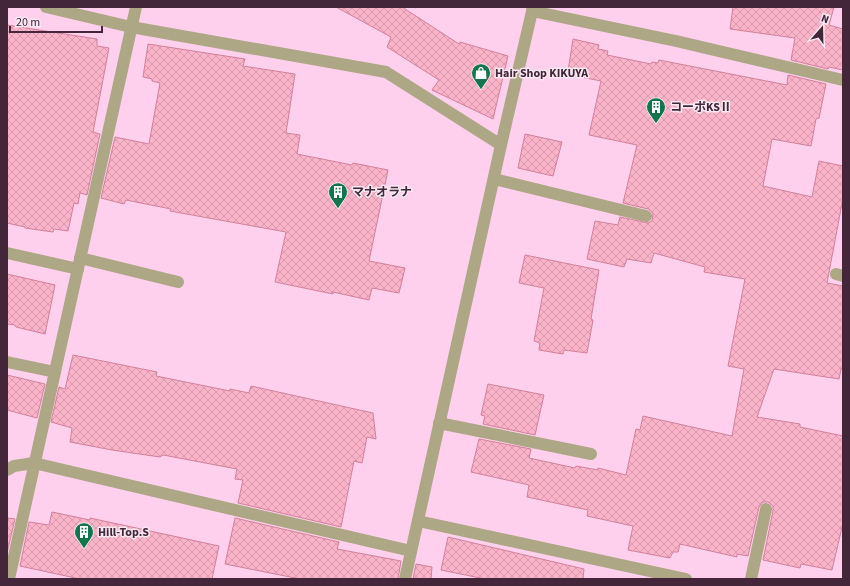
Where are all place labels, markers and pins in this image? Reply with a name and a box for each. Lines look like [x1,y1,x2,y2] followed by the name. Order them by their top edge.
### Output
[470,62,492,90] shop icon: Hair Shop KIKUYA
[495,65,588,82] place label: Hair Shop KIKUYA
[645,96,667,124] building icon: コーポKSⅡ
[670,99,732,116] place label: コーポKSⅡ
[327,181,349,209] building icon: マナオラナ
[352,184,412,201] place label: マナオラナ
[73,521,95,549] building icon: Hill-Top.S
[98,524,149,541] place label: Hill-Top.S

